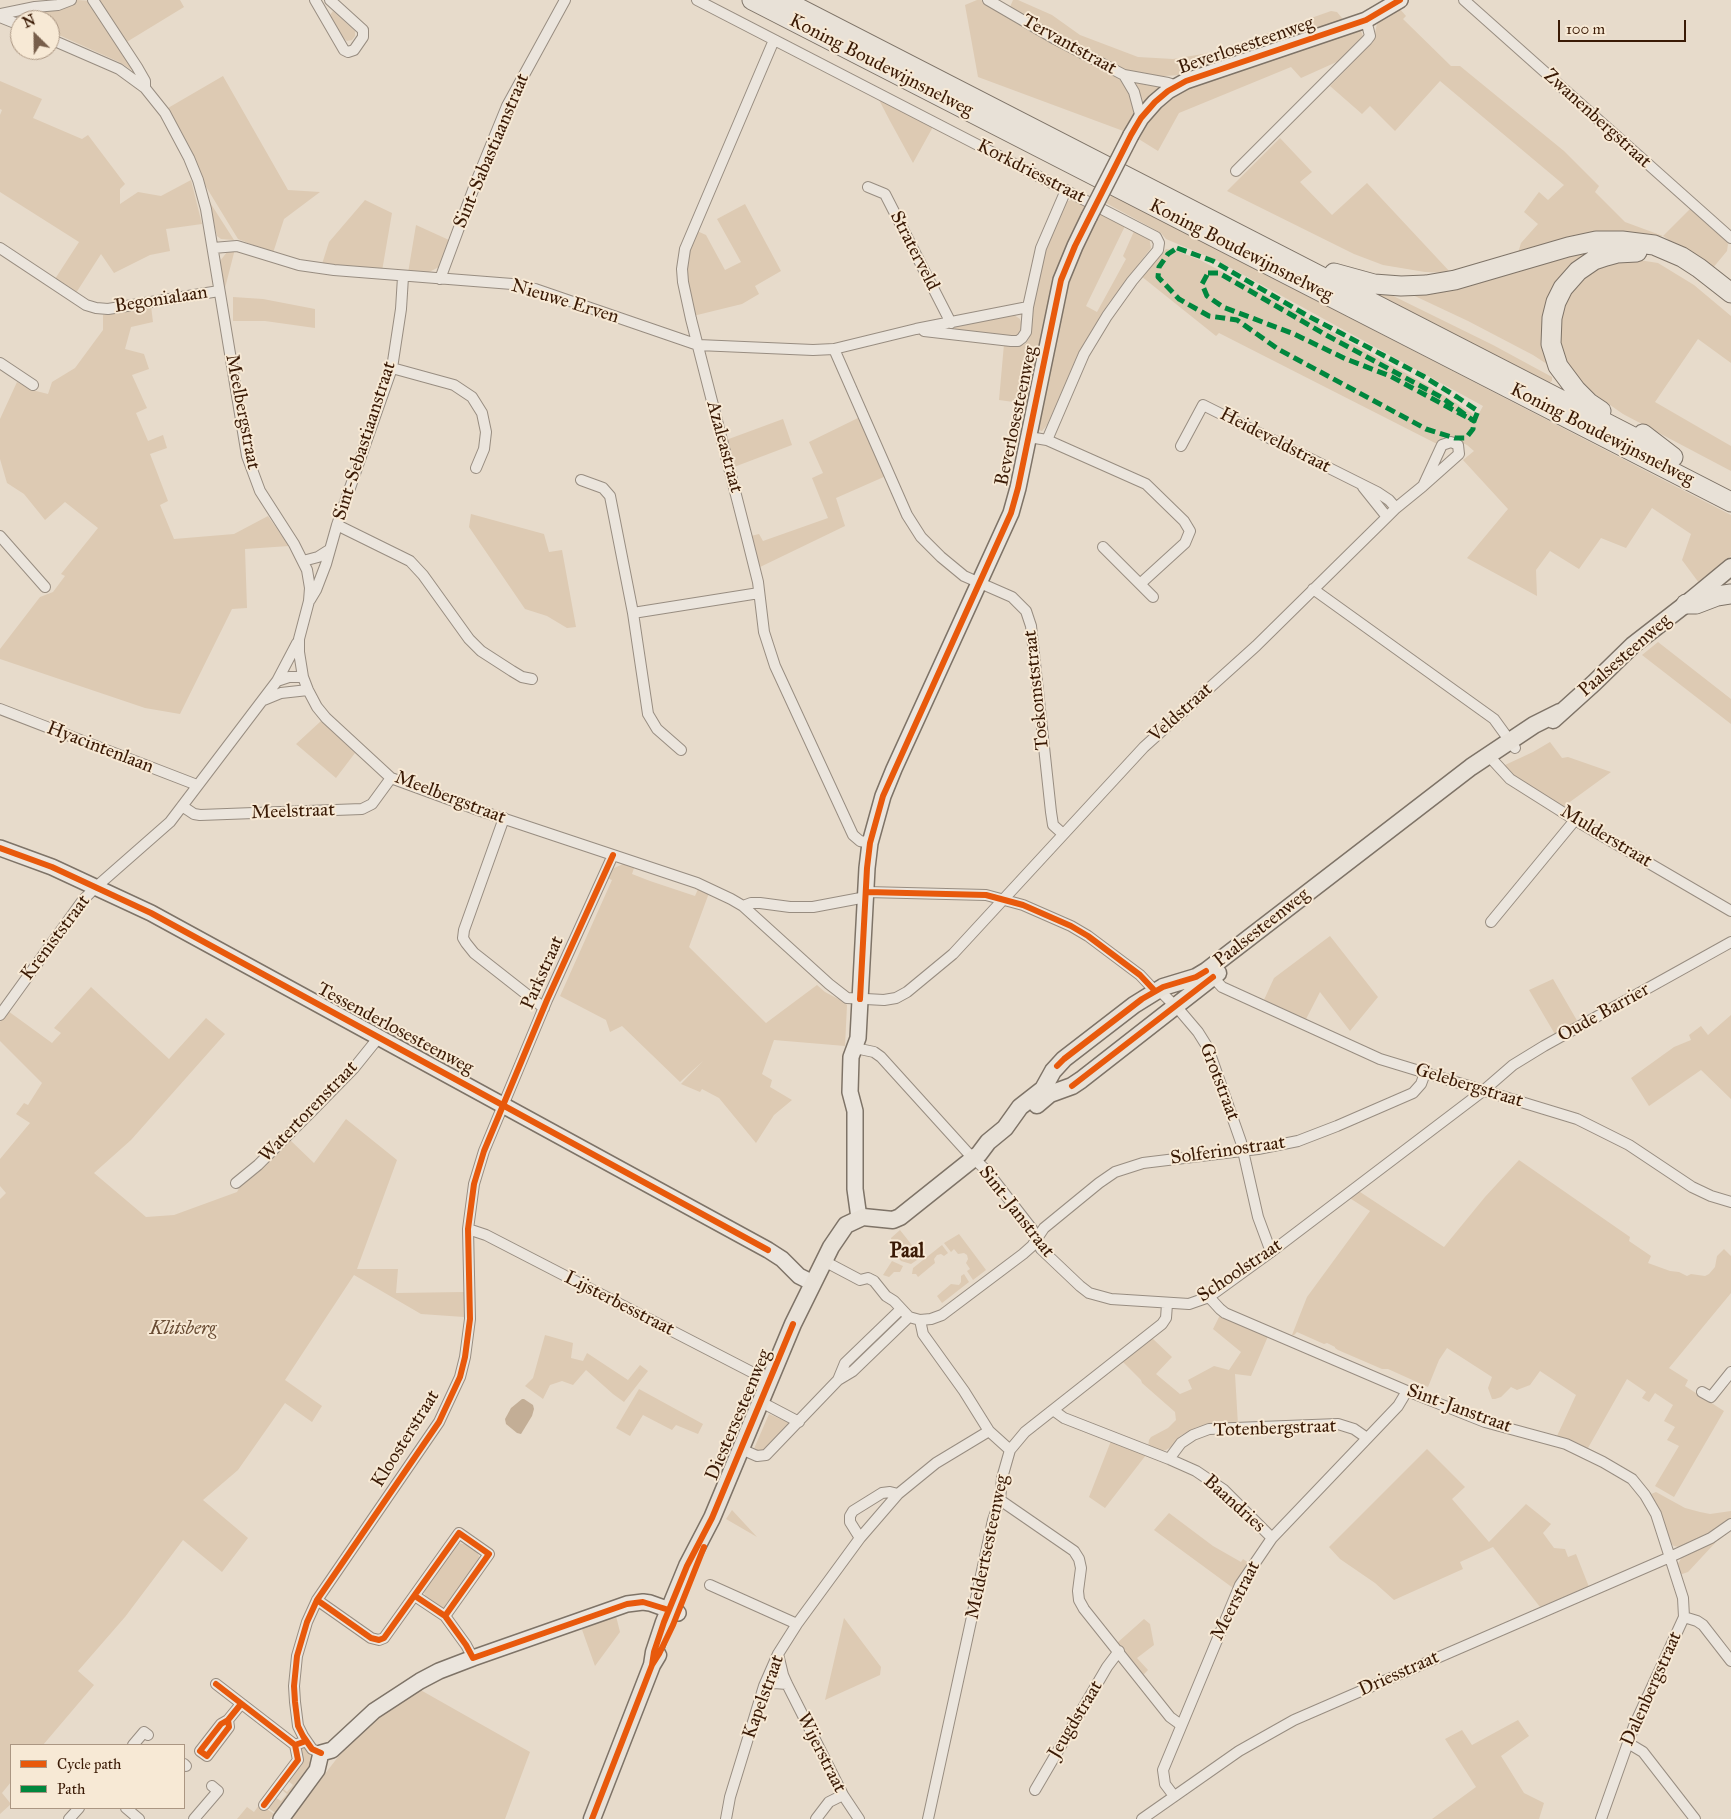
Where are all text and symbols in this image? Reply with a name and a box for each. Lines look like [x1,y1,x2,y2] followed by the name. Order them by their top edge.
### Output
[10,10,60,60] north arrow
[785,10,977,122] street label: Koning Boudewijnsnelweg
[1018,10,1120,80] street label: Tervantstraat
[1561,10,1688,42] scale bar
[21,12,38,32] text: N
[1175,12,1317,80] street label: Beverlosesteenweg
[1566,20,1605,38] text: 100 m
[1538,65,1656,173] street label: Zwanenbergstraat
[449,70,535,232] street label: Sint-Sabastiaanstraat
[973,135,1089,209] street label: Korkdriesstraat
[1145,195,1337,307] street label: Koning Boudewijnsnelweg
[884,207,944,295] street label: Straterveld
[508,275,622,329] street label: Nieuwe Erven
[113,281,209,319] street label: Begonialaan
[991,344,1043,488] street label: Beverlosesteenweg
[220,352,264,472] street label: Meelbergstraat
[329,359,401,523] street label: Sint-Sebastiaanstraat
[1506,379,1698,491] street label: Koning Boudewijnsnelweg
[701,399,747,495] street label: Azaleastraat
[1216,403,1334,479] street label: Heideveldstraat
[1574,610,1676,702] street label: Paalsesteenweg
[1019,629,1055,751] street label: Toekomststraat
[1144,678,1218,748] street label: Veldstraat
[43,717,157,779] street label: Hyacintenlaan
[391,766,509,830] street label: Meelbergstraat
[251,799,335,825] street label: Meelstraat
[1556,801,1656,873] street label: Mulderstraat
[1210,884,1314,972] street label: Paalsesteenweg
[16,891,96,985] street label: Kreniststraat
[517,933,569,1013] street label: Parkstraat
[313,978,477,1080] street label: Tessenderlosesteenweg
[1554,979,1654,1047] street label: Oude Barrier
[1194,1040,1244,1124] street label: Grotstraat
[255,1057,363,1167] street label: Watertorenstraat
[1412,1059,1526,1113] street label: Gelebergstraat
[1169,1132,1287,1170] street label: Solferinostraat
[973,1162,1059,1262] street label: Sint-Janstraat
[1193,1234,1287,1308] street label: Schoolstraat
[889,1239,925,1265] district label: Paal
[560,1267,678,1341] street label: Lijsterbesstraat
[150,1318,216,1340] park label: Klitsberg
[701,1346,777,1484] street label: Diestersesteenweg
[1403,1379,1515,1439] street label: Sint-Janstraat
[367,1386,445,1492] street label: Kloosterstraat
[1213,1415,1337,1443] street label: Totenbergstraat
[1198,1470,1270,1538] street label: Baandries
[962,1473,1014,1621] street label: Meldertsesteenweg
[1206,1558,1266,1644] street label: Meerstraat
[1617,1628,1687,1750] street label: Dalenbergstraat
[1355,1646,1443,1702] street label: Driesstraat
[738,1652,790,1742] street label: Kapelstraat
[1044,1677,1108,1763] street label: Jeugdstraat
[791,1709,851,1797] street label: Wijerstraat
[10,1744,185,1809] legend
[57,1755,121,1773] text: Cycle path
[57,1780,85,1798] text: Path

